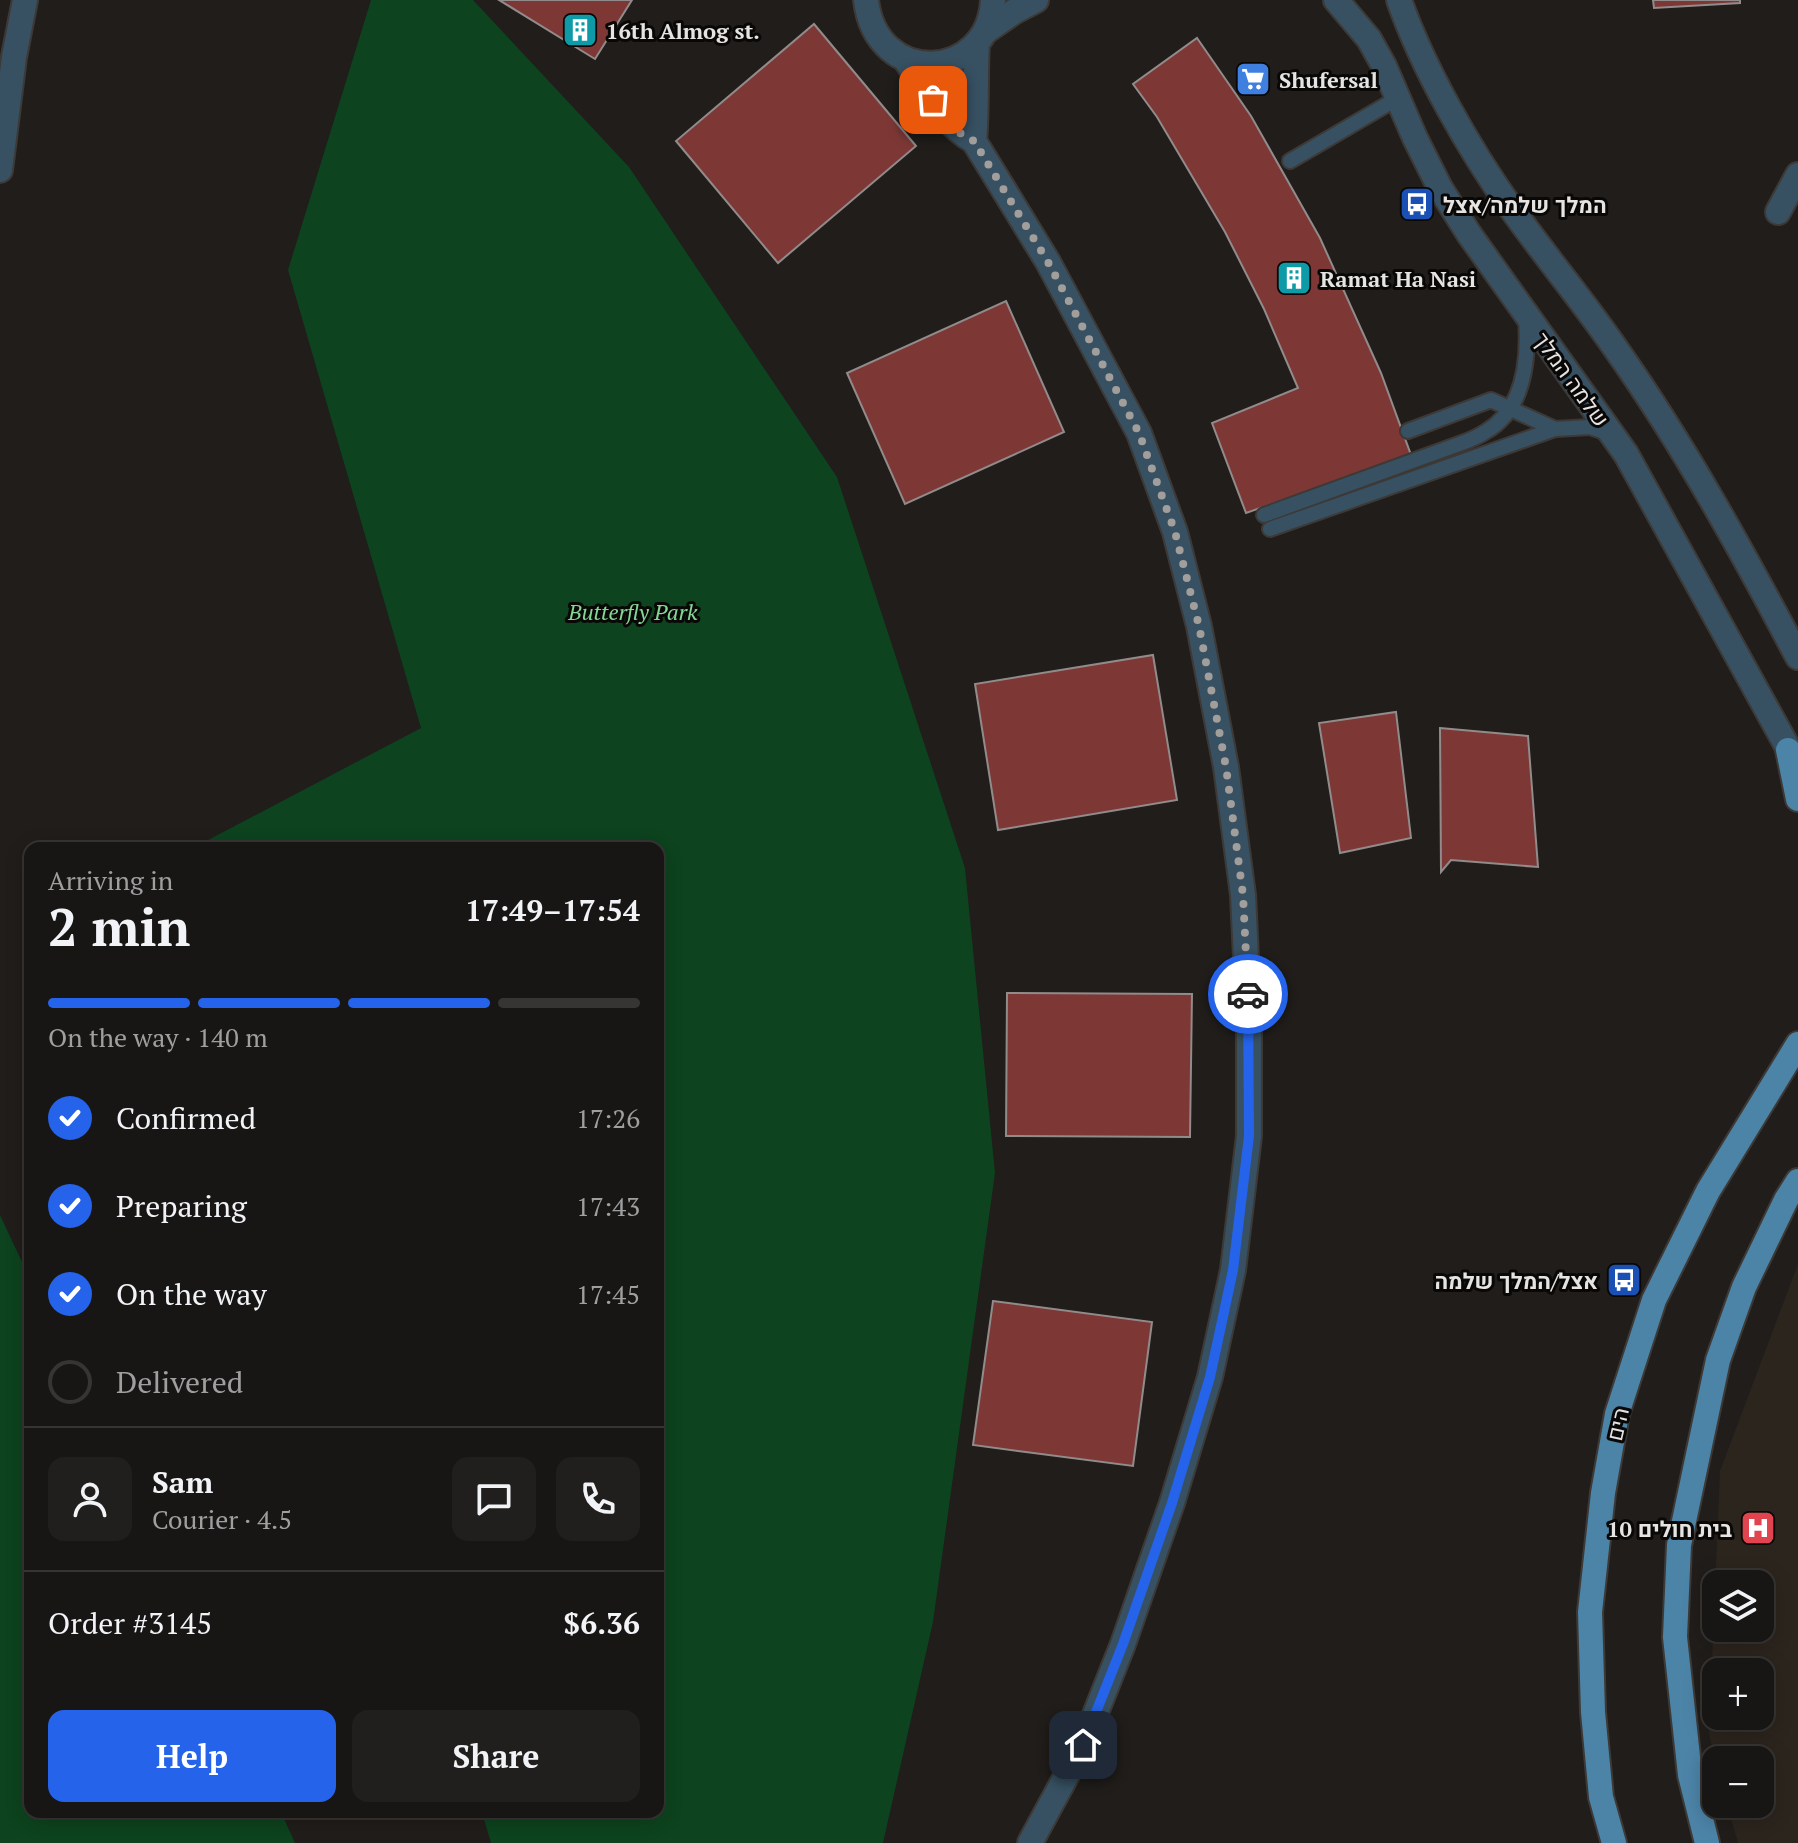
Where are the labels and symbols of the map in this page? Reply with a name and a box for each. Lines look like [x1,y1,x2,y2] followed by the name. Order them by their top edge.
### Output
[561,11,599,49] building icon: 16th Almog st.
[606,16,760,45] place label: 16th Almog st.
[1234,60,1272,98] supermarket icon: Shufersal
[1279,65,1378,94] place label: Shufersal
[899,66,967,134] pin
[1398,185,1436,223] bus stop icon: המלך שלמה/אצל
[1443,190,1607,219] place label: המלך שלמה/אצל
[1275,259,1313,297] building icon: Ramat Ha Nasi
[1320,264,1476,293] place label: Ramat Ha Nasi
[1528,326,1616,432] street label: שלמה המלך
[567,597,698,626] park label: Butterfly Park
[1208,954,1288,1034] courier
[1605,1261,1643,1299] bus stop icon: אצל/המלך שלמה
[1434,1266,1598,1295] place label: אצל/המלך שלמה
[1599,1404,1635,1444] street label: הים
[1739,1509,1777,1547] hospital icon: בית חולים 10
[1607,1514,1732,1543] place label: בית חולים 10
[1049,1711,1117,1779] pin

